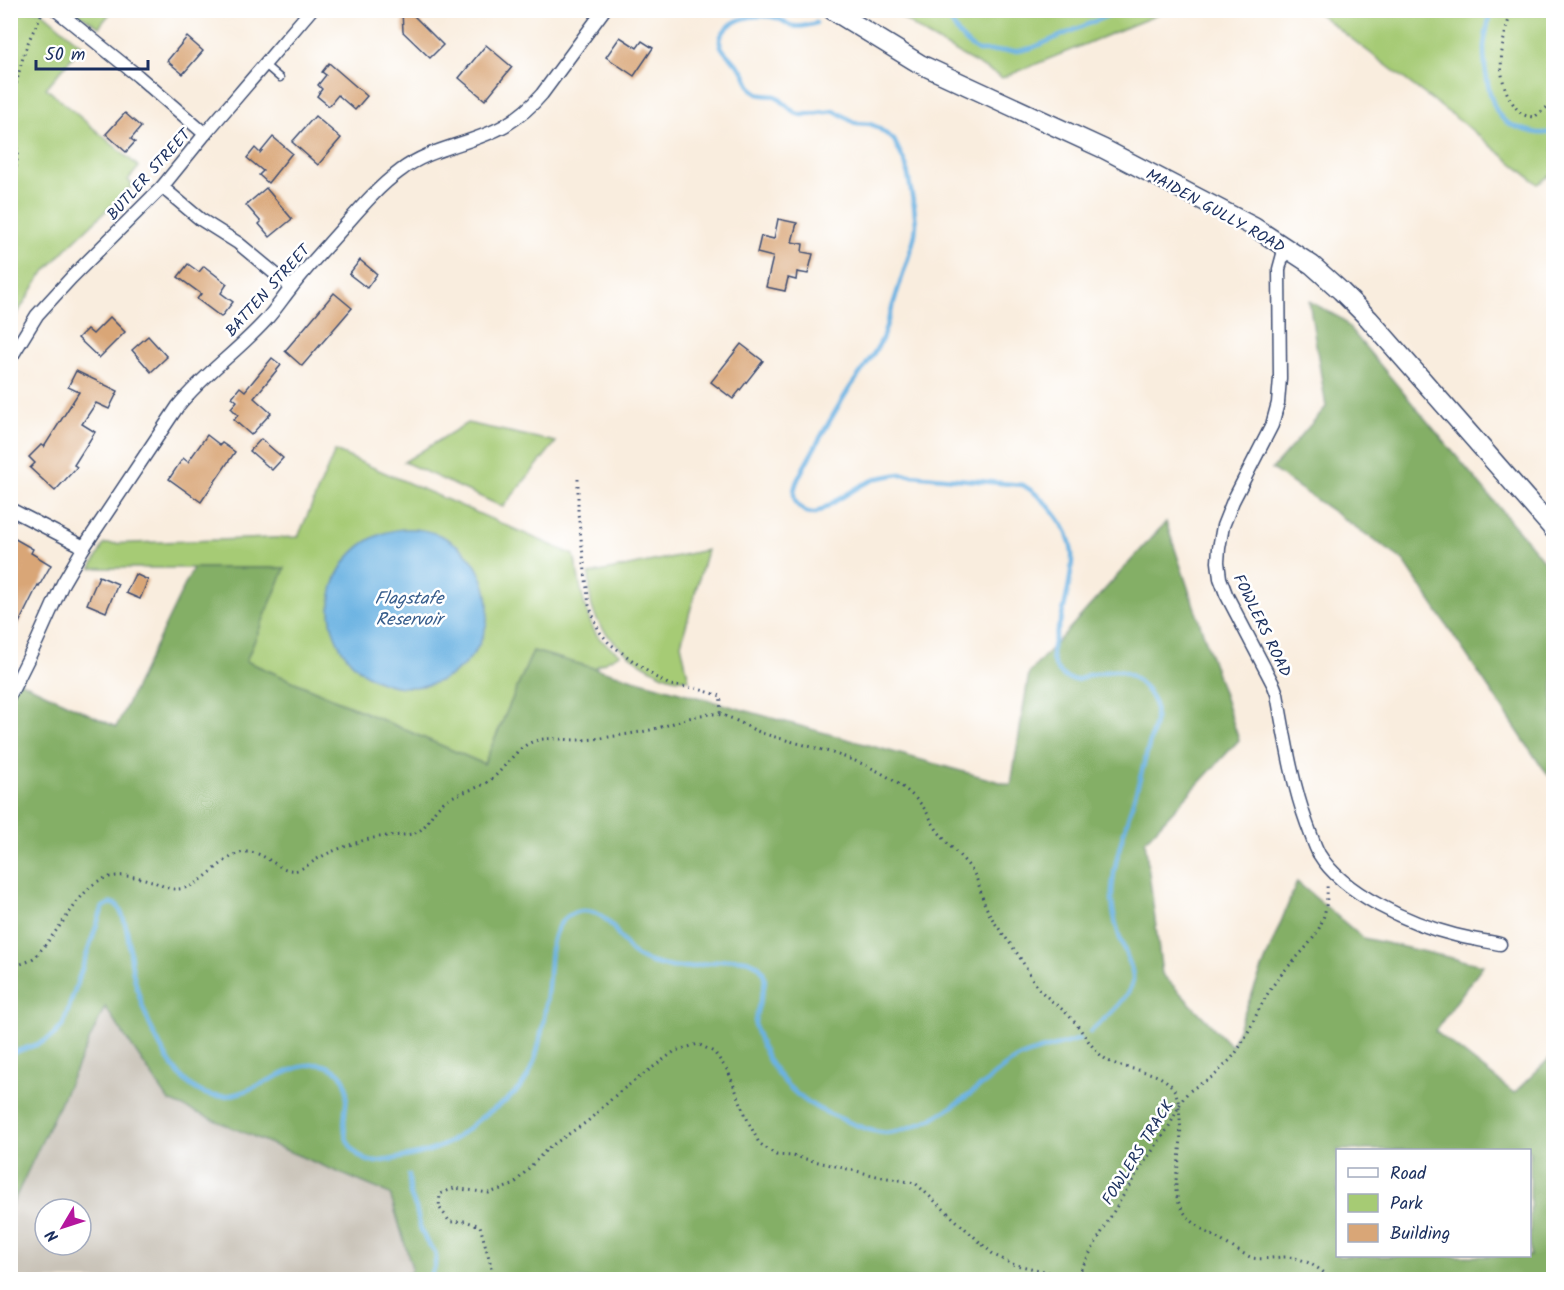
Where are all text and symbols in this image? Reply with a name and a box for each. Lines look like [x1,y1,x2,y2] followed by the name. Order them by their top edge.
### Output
[36,33,148,71] scale bar
[45,41,85,70] text: 50 m
[101,123,198,226] street label: BUTLER STREET
[1141,163,1289,260] street label: MAIDEN GULLY ROAD
[220,238,318,343] street label: BATTEN STREET
[1226,570,1297,682] street label: FOWLERS ROAD
[375,585,446,635] water label: Flagstafe Reservoir
[1096,1095,1181,1210] street label: FOWLERS TRACK
[1336,1149,1531,1257] legend
[1390,1160,1427,1189] text: Road
[1390,1190,1423,1219] text: Park
[33,1197,93,1257] north arrow
[1390,1220,1450,1249] text: Building
[40,1224,65,1247] text: N

